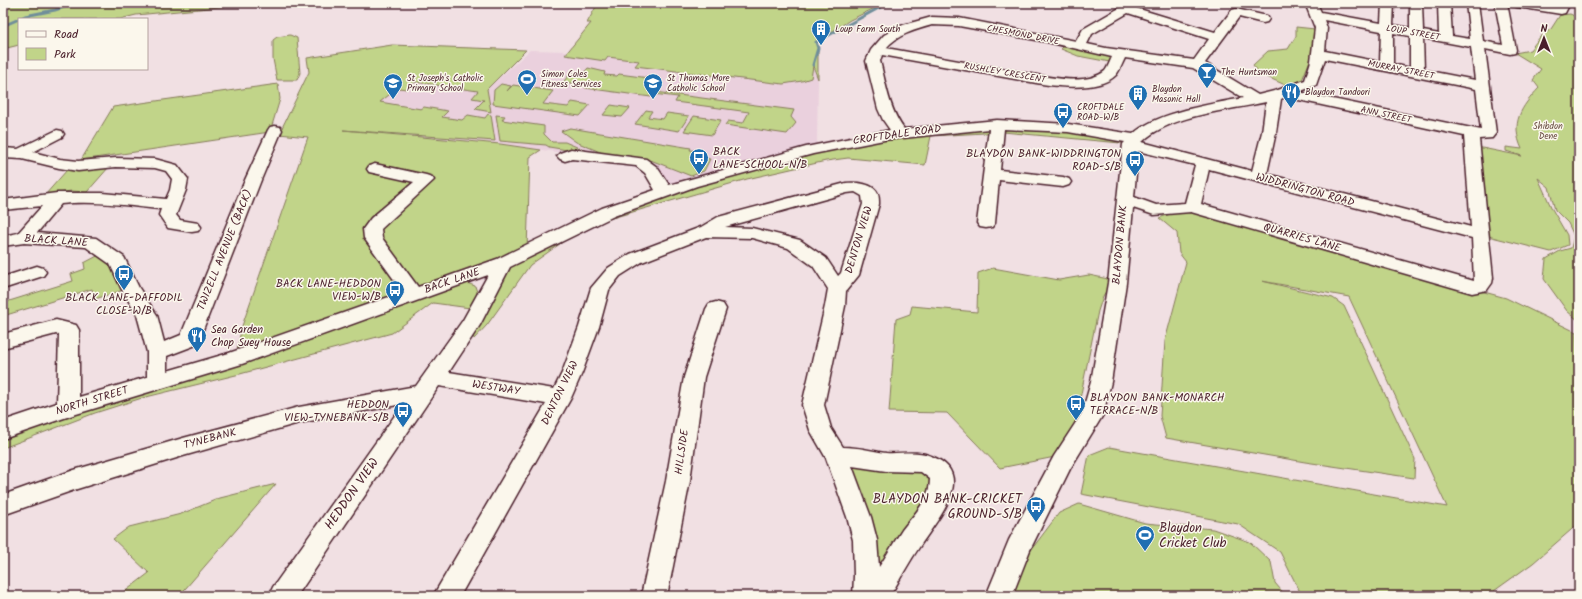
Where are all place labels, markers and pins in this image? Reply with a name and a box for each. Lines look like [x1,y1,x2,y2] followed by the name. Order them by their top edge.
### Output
[810,18,832,46] building icon: Loup Farm South
[835,22,901,37] place label: Loup Farm South
[1196,61,1218,89] bar icon: The Huntsman
[1221,65,1277,80] place label: The Huntsman
[541,67,601,92] place label: Simon Coles Fitness Services
[516,68,538,96] sports icon: Simon Coles Fitness Services
[407,71,483,96] place label: St Joseph's Catholic Primary School
[667,71,730,96] place label: St Thomas More Catholic School
[382,72,404,100] school or university icon: St Joseph's Catholic Primary School
[642,72,664,100] school or university icon: St Thomas More Catholic School
[1280,81,1302,109] restaurant icon: Blaydon Tandoori
[1152,82,1201,107] place label: Blaydon Masonic Hall
[1127,83,1149,111] building icon: Blaydon Masonic Hall
[1305,85,1371,100] place label: Blaydon Tandoori
[1077,100,1125,125] place label: CROFTDALE ROAD-W/B
[1052,101,1074,129] bus stop icon: CROFTDALE ROAD-W/B
[713,143,807,174] place label: BACK LANE-SCHOOL-N/B
[966,145,1122,176] place label: BLAYDON BANK-WIDDRINGTON ROAD-S/B
[688,147,710,175] bus stop icon: BACK LANE-SCHOOL-N/B
[1124,149,1146,177] bus stop icon: BLAYDON BANK-WIDDRINGTON ROAD-S/B
[113,263,135,291] bus stop icon: BLACK LANE-DAFFODIL CLOSE-W/B
[276,275,382,306] place label: BACK LANE-HEDDON VIEW-W/B
[384,279,406,307] bus stop icon: BACK LANE-HEDDON VIEW-W/B
[65,289,183,320] place label: BLACK LANE-DAFFODIL CLOSE-W/B
[211,321,291,352] place label: Sea Garden Chop Suey House
[186,325,208,353] restaurant icon: Sea Garden Chop Suey House
[1090,389,1224,420] place label: BLAYDON BANK-MONARCH TERRACE-N/B
[1065,393,1087,421] bus stop icon: BLAYDON BANK-MONARCH TERRACE-N/B
[284,396,390,427] place label: HEDDON VIEW-TYNEBANK-S/B
[392,400,414,428] bus stop icon: HEDDON VIEW-TYNEBANK-S/B
[873,489,1023,525] place label: BLAYDON BANK-CRICKET GROUND-S/B
[1025,495,1047,523] bus stop icon: BLAYDON BANK-CRICKET GROUND-S/B
[1159,518,1226,554] place label: Blaydon Cricket Club
[1134,524,1156,552] sports icon: Blaydon Cricket Club

